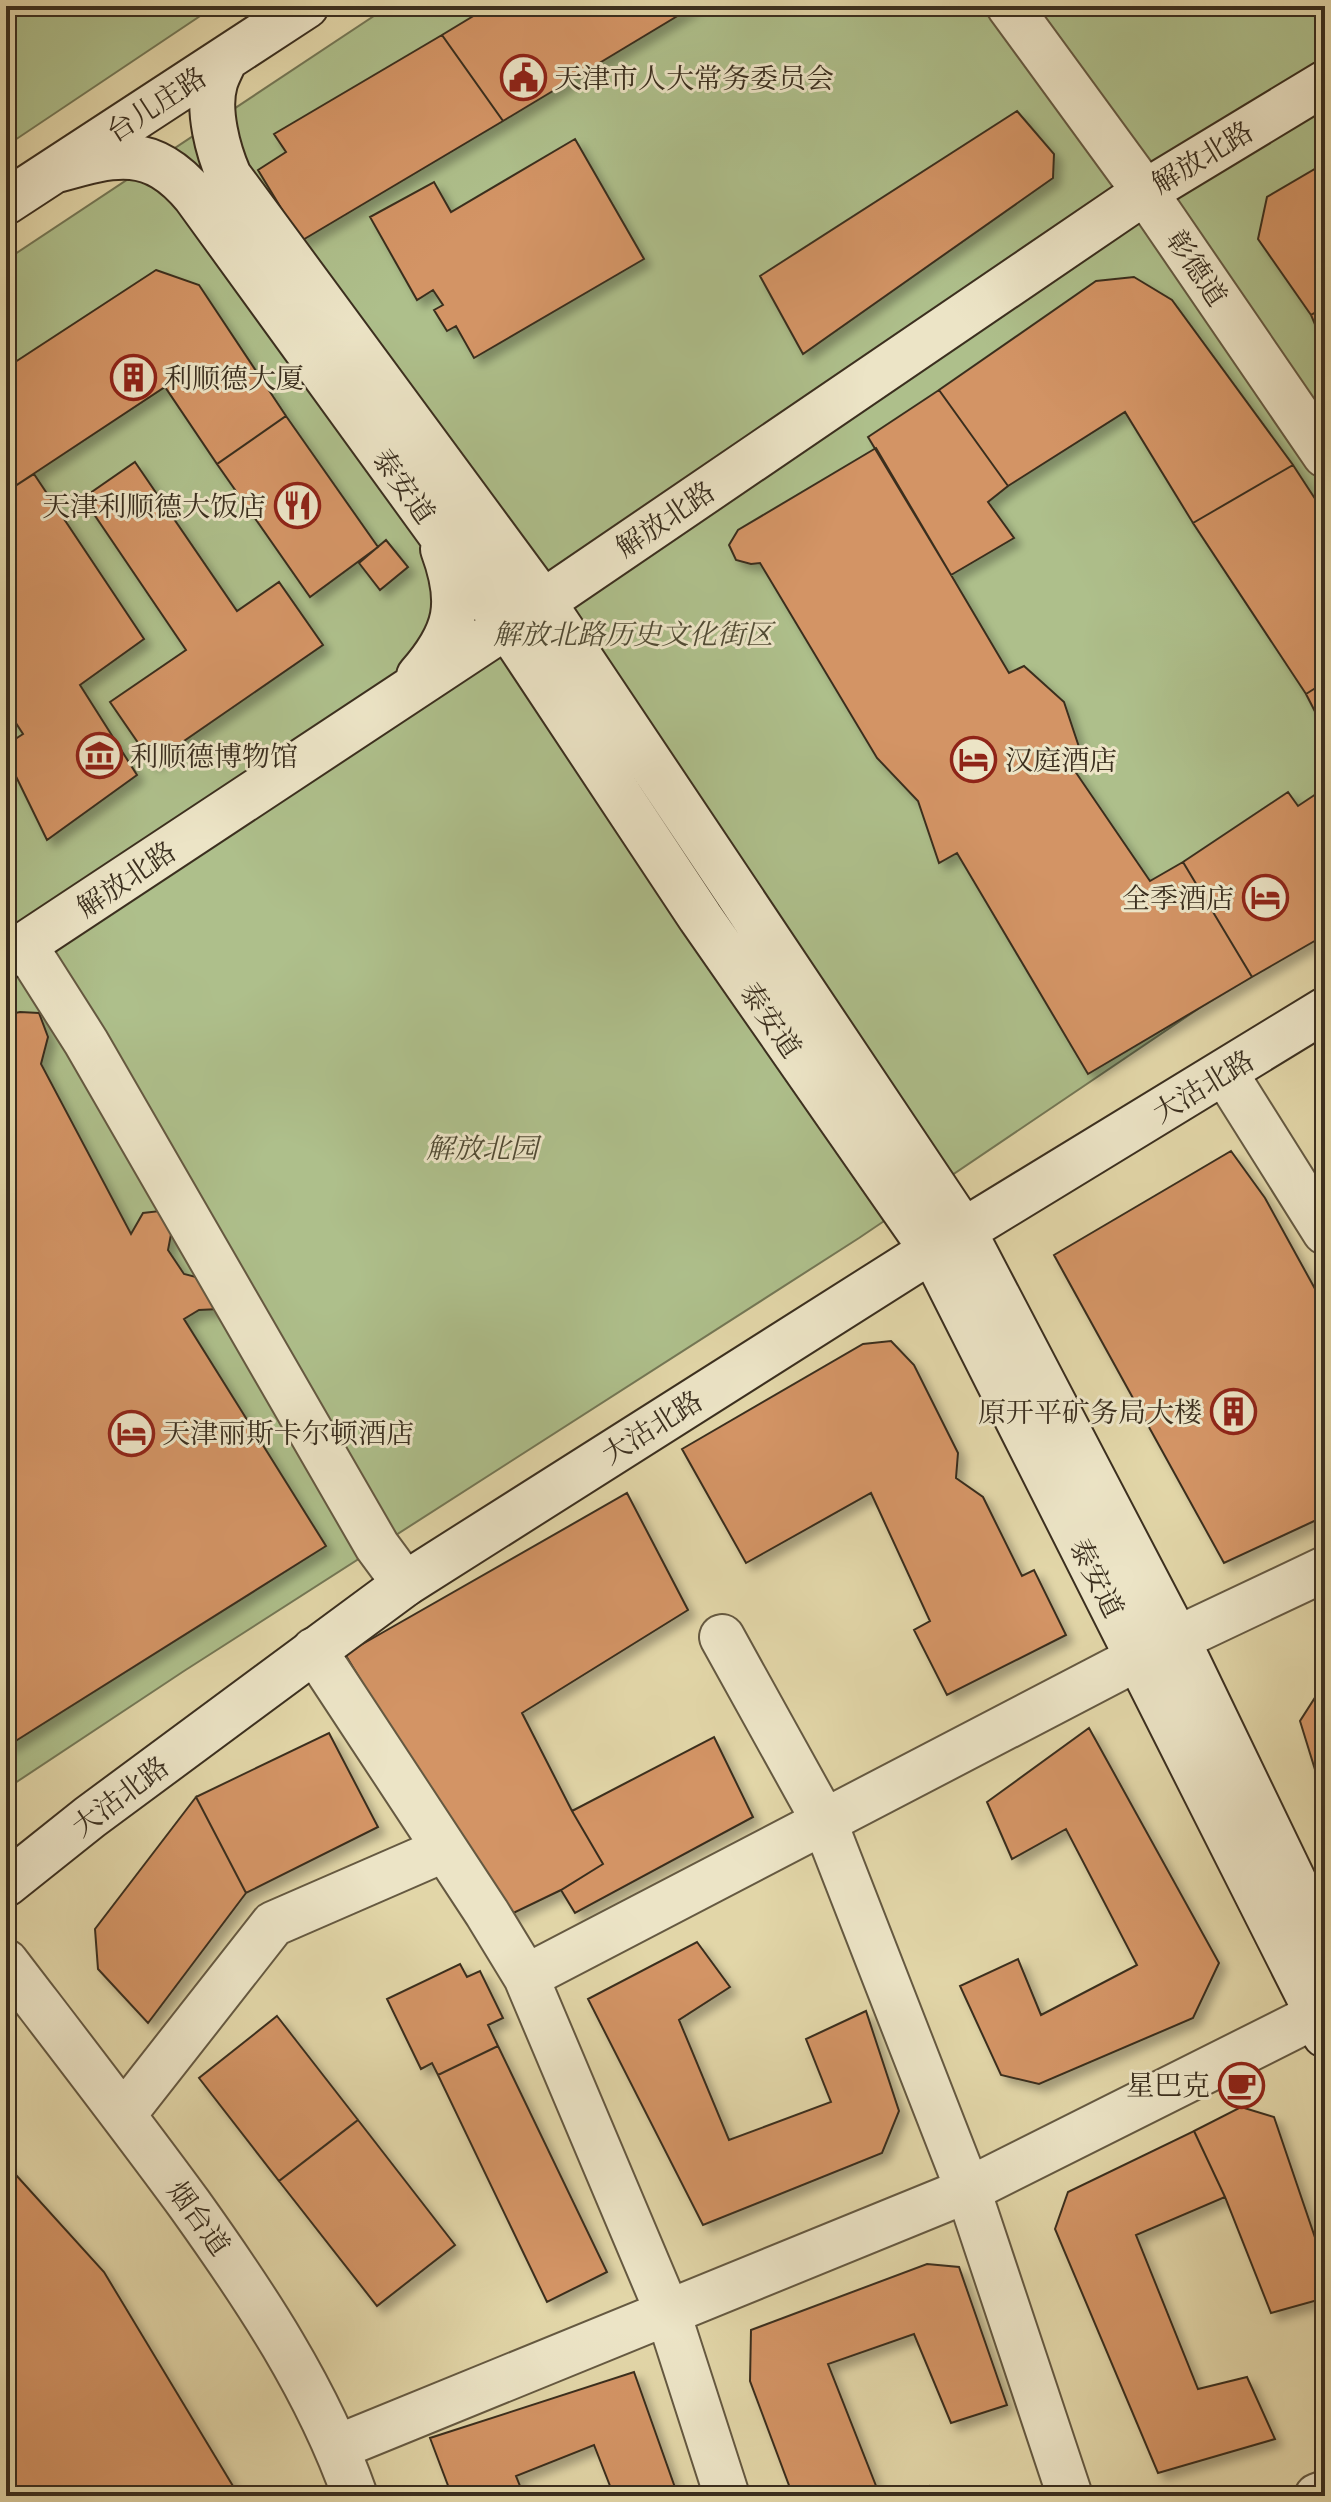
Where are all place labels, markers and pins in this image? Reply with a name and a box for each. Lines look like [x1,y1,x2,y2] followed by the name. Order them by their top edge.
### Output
[499,54,547,102] public building icon: 天津市人大常务委员会
[554,62,834,97] place label: 天津市人大常务委员会
[109,354,157,402] building icon: 利顺德大厦
[164,362,304,397] place label: 利顺德大厦
[273,482,321,530] restaurant icon: 天津利顺德大饭店
[42,490,266,525] place label: 天津利顺德大饭店
[75,732,123,780] museum icon: 利顺德博物馆
[950,736,998,784] hotel icon: 汉庭酒店
[130,740,298,775] place label: 利顺德博物馆
[1005,744,1117,779] place label: 汉庭酒店
[1241,874,1289,922] hotel icon: 全季酒店
[1122,882,1234,917] place label: 全季酒店
[1209,1388,1257,1436] building icon: 原开平矿务局大楼
[978,1396,1202,1431] place label: 原开平矿务局大楼
[107,1409,155,1457] hotel icon: 天津丽斯卡尔顿酒店
[162,1417,414,1452] place label: 天津丽斯卡尔顿酒店
[1217,2061,1265,2109] cafe icon: 星巴克
[1126,2069,1210,2104] place label: 星巴克

